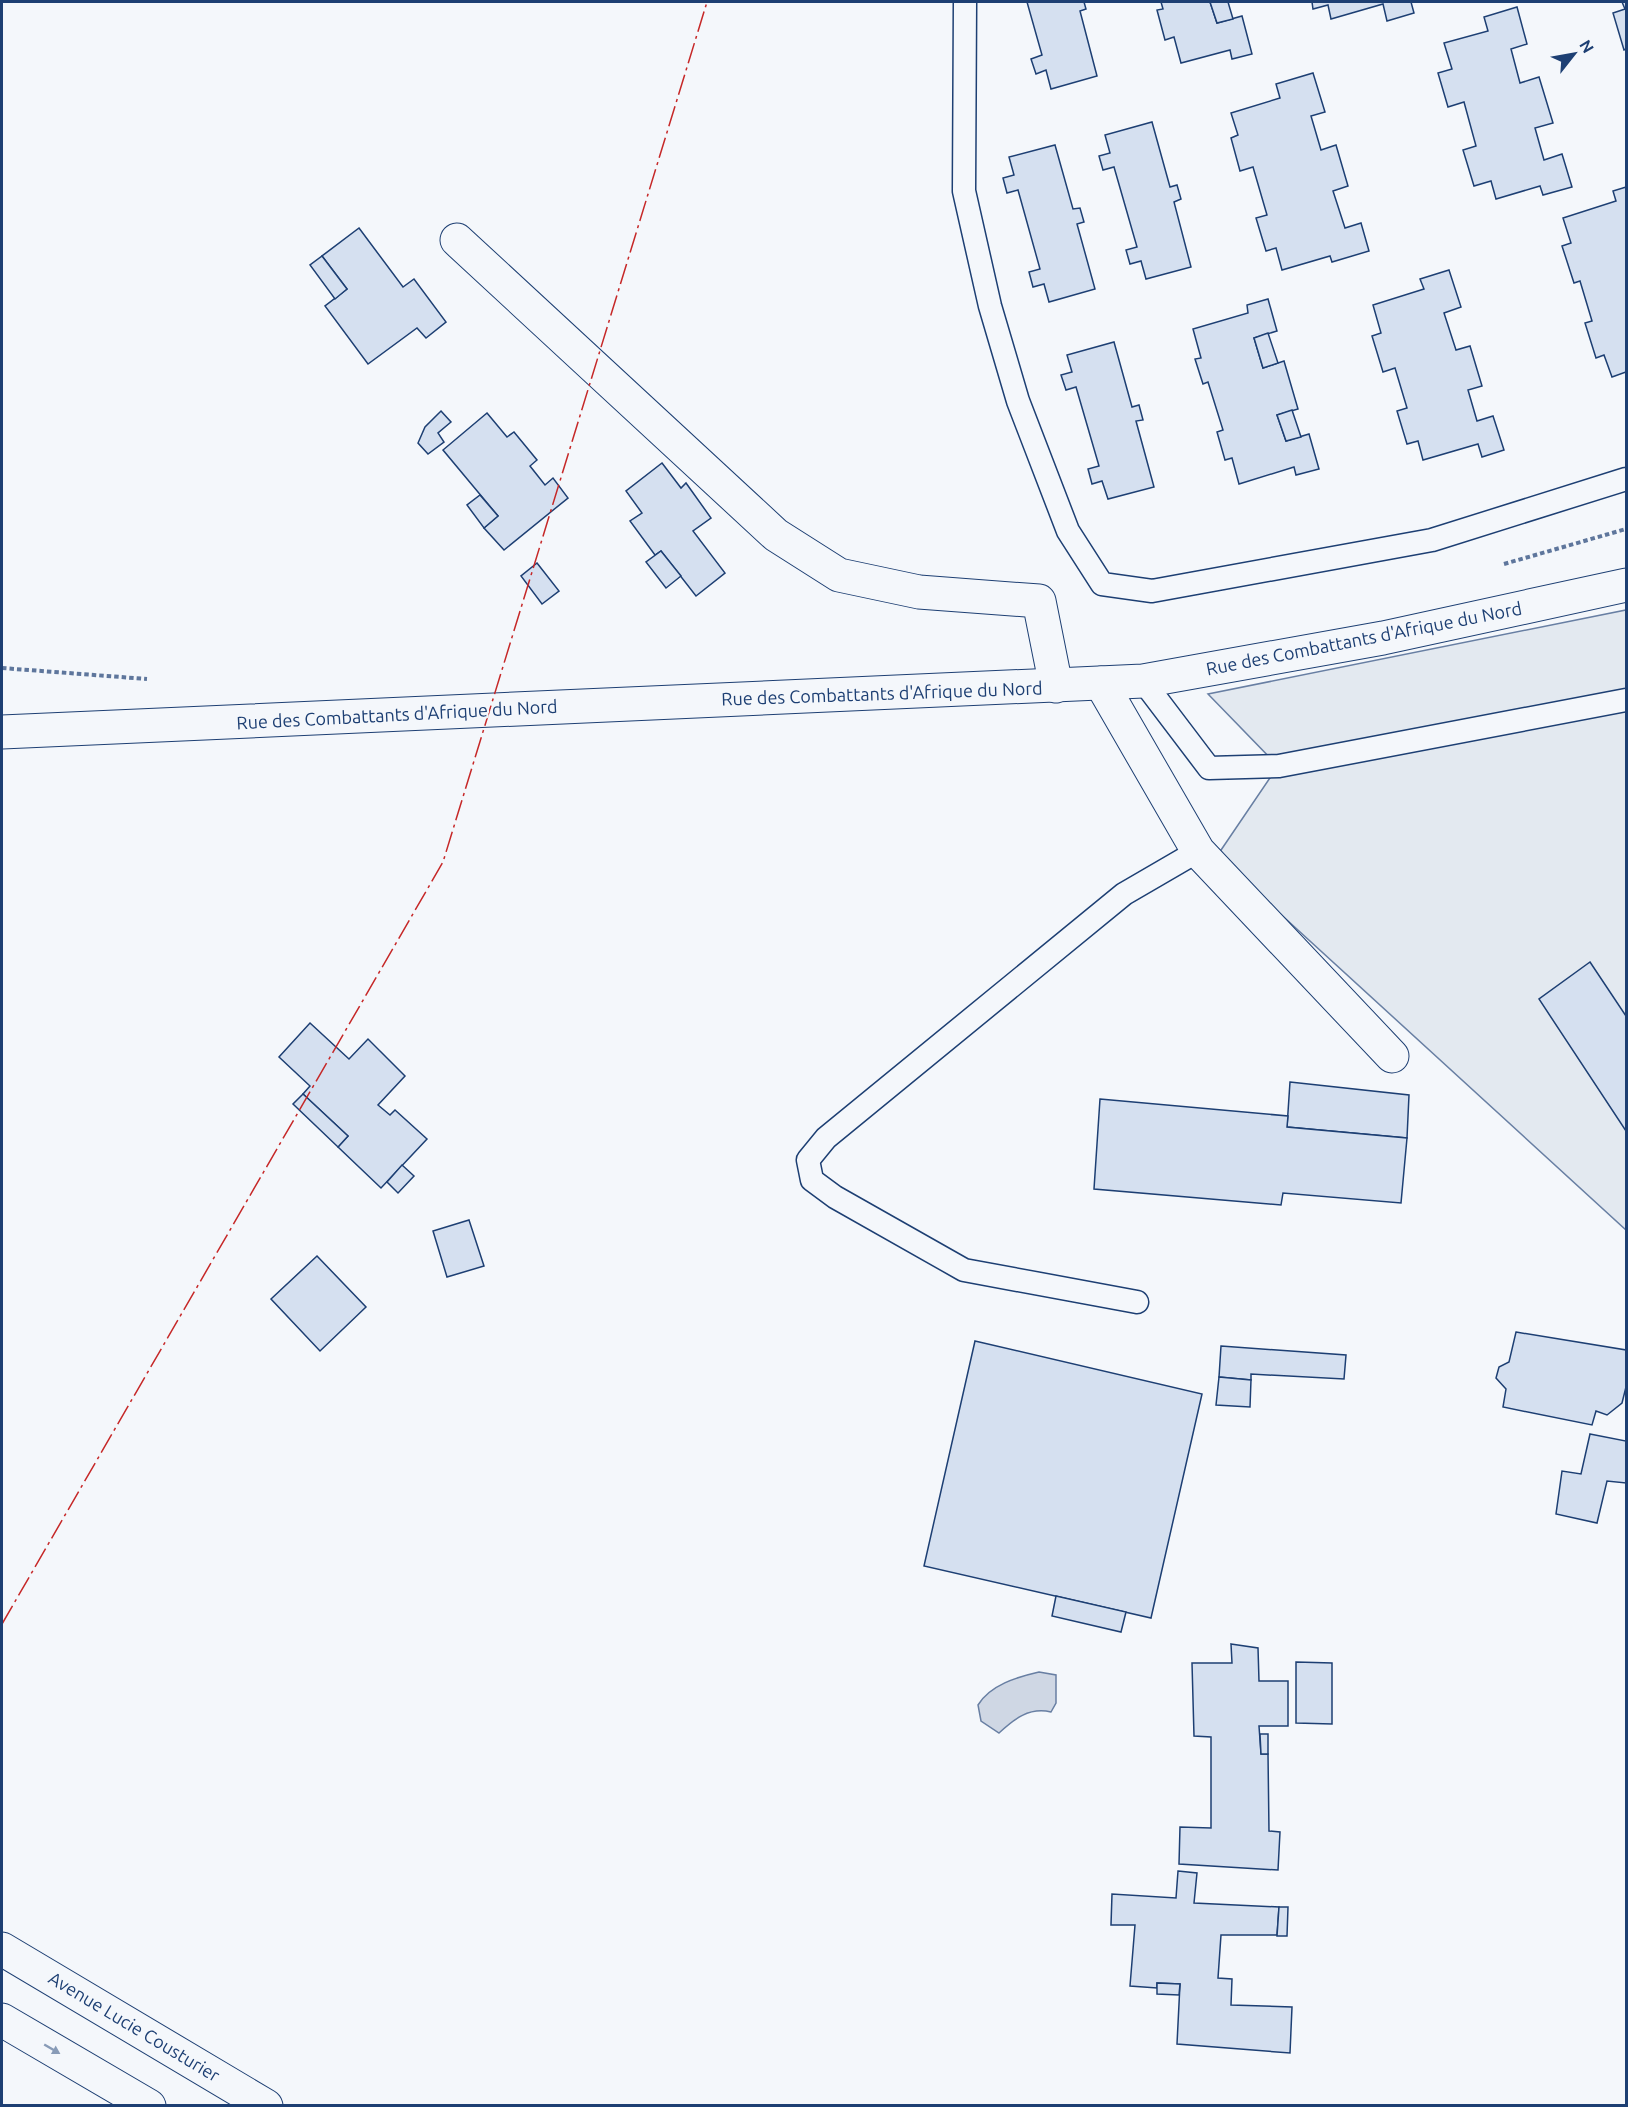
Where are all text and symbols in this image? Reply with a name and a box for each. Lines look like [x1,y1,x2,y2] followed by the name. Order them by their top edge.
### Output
[1544,24,1604,84] north arrow
[1576,37,1598,56] text: N
[1204,598,1523,679] street label: Rue des Combattants d'Afrique du Nord
[721,677,1043,709] street label: Rue des Combattants d'Afrique du Nord
[236,696,558,732] street label: Rue des Combattants d'Afrique du Nord
[45,1967,224,2085] street label: Avenue Lucie Cousturier
[44,2044,60,2055] one-way arrow

